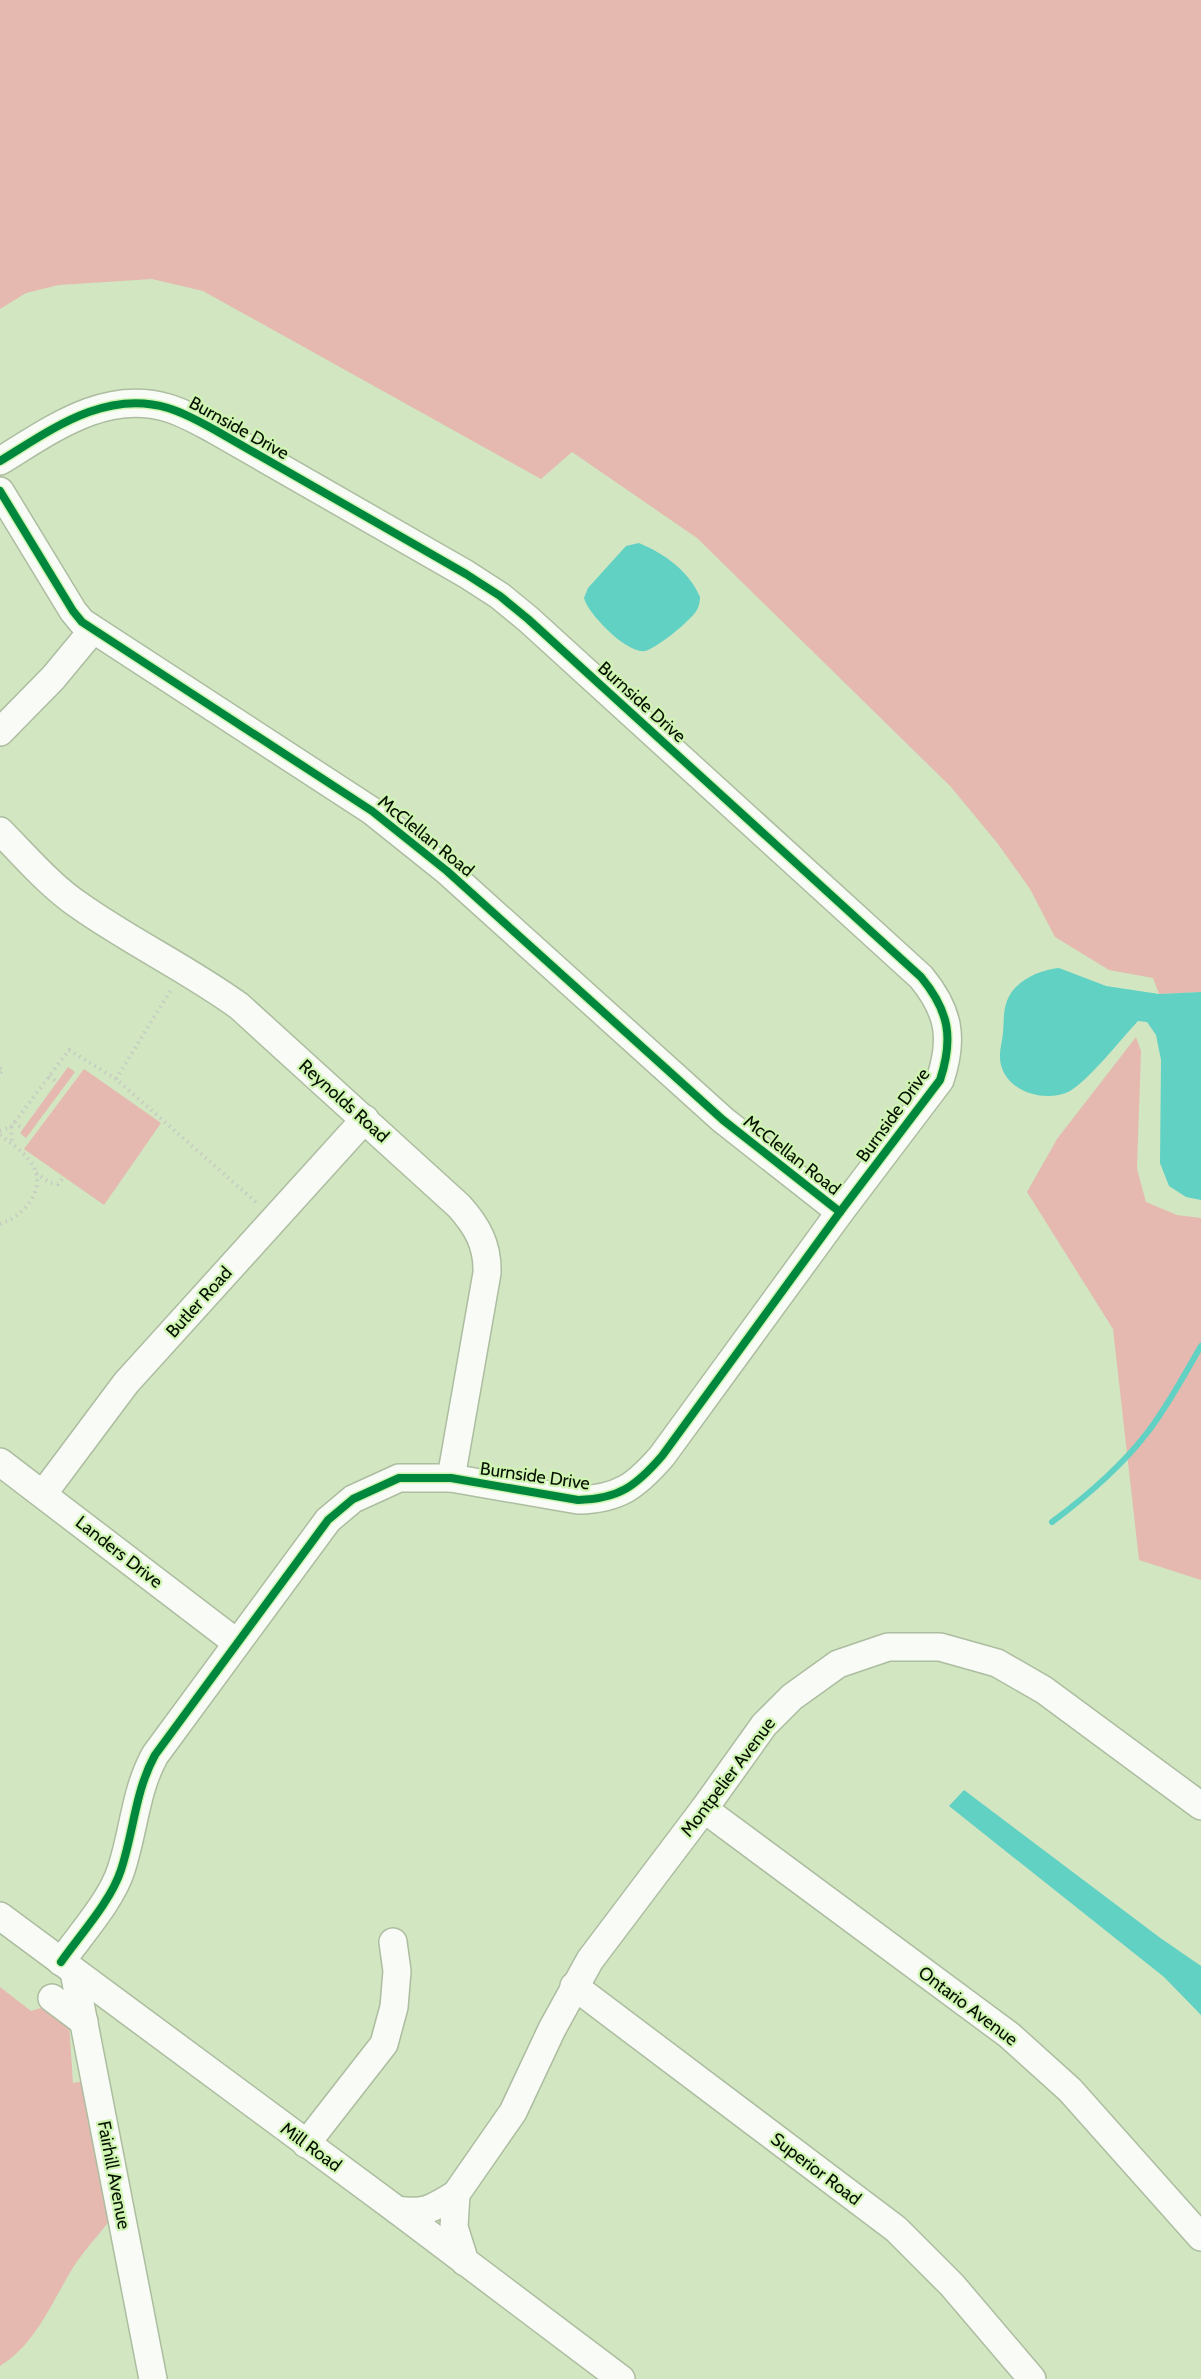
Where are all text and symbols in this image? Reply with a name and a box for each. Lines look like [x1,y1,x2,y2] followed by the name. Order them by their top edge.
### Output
[185,392,293,464] street label: Burnside Drive
[593,657,691,747] street label: Burnside Drive
[374,791,478,881] street label: McClellan Road
[295,1055,393,1147] street label: Reynolds Road
[852,1064,934,1166] street label: Burnside Drive
[739,1110,845,1200] street label: McClellan Road
[161,1262,237,1342] street label: Butler Road
[479,1457,591,1495] street label: Burnside Drive
[71,1511,167,1593] street label: Landers Drive
[676,1713,780,1841] street label: Montpelier Avenue
[914,1961,1022,2051] street label: Ontario Avenue
[276,2118,346,2176] street label: Mill Road
[93,2119,135,2231] street label: Fairhill Avenue
[767,2128,865,2210] street label: Superior Road

